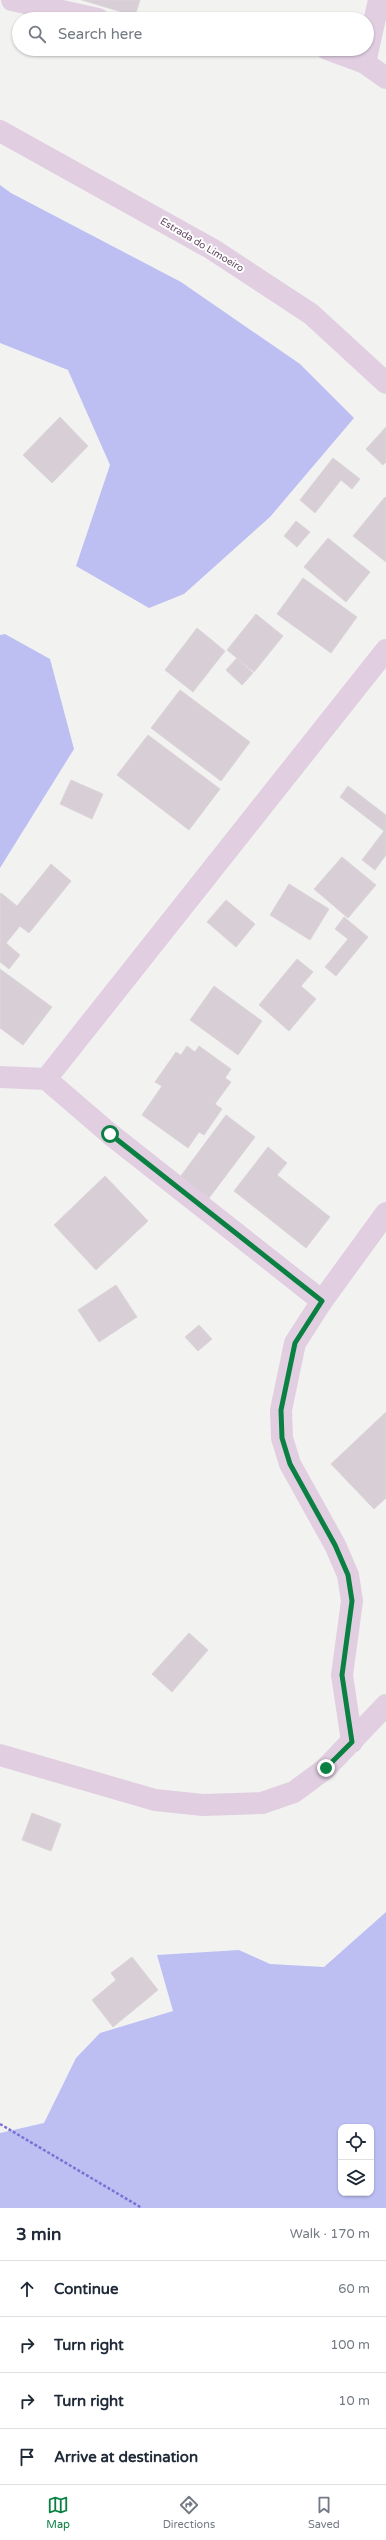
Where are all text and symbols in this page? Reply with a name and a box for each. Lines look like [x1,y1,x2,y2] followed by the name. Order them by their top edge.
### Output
[12,12,374,56] search box
[26,23,48,45] icon: search
[58,25,142,43] text: Search here
[158,215,246,275] street label: Estrada do Limoeiro
[101,1125,119,1143] route start
[317,1759,335,1777] route end
[338,2124,374,2196] map controls
[338,2124,374,2160] button: locate
[338,2160,374,2196] button: layers
[16,2224,61,2245] text: 3 min
[290,2226,370,2242] text: Walk · 170 m
[16,2278,38,2300] icon: ahead
[54,2280,118,2298] text: Continue
[338,2281,370,2297] text: 60 m
[16,2334,38,2356] icon: right
[54,2336,124,2354] text: Turn right
[330,2337,370,2353] text: 100 m
[16,2390,38,2412] icon: right
[54,2392,124,2410] text: Turn right
[338,2393,370,2409] text: 10 m
[16,2446,38,2468] icon: arrive
[54,2448,198,2466] text: Arrive at destination
[46,2494,70,2531] tab: Map
[163,2494,215,2531] tab: Directions
[308,2494,340,2531] tab: Saved

